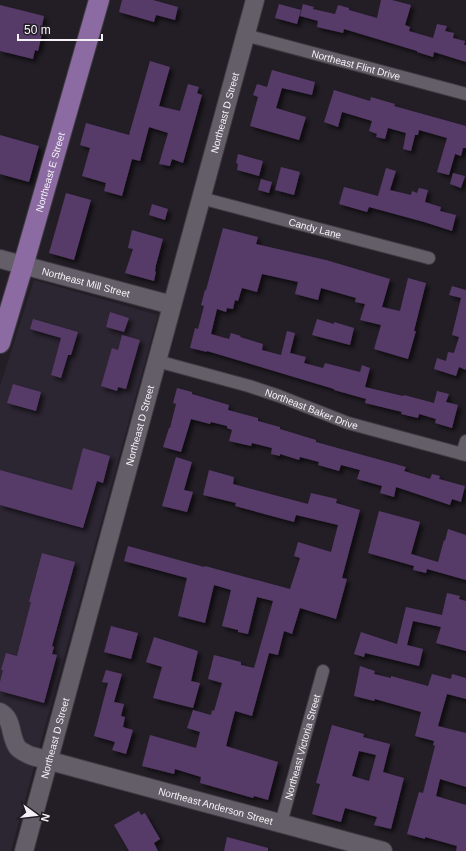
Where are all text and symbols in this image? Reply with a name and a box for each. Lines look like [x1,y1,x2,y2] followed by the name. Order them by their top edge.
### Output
[18,16,102,42] scale bar
[24,23,51,37] text: 50 m
[310,48,402,82] street label: Northeast Flint Drive
[209,71,241,154] street label: Northeast D Street
[34,131,67,213] street label: Northeast E Street
[287,216,343,241] street label: Candy Lane
[41,265,131,300] street label: Northeast Mill Street
[124,384,156,467] street label: Northeast D Street
[264,387,360,432] street label: Northeast Baker Drive
[283,693,322,801] street label: Northeast Victoria Street
[39,697,71,780] street label: Northeast D Street
[157,786,274,827] street label: Northeast Anderson Street
[16,795,56,835] north arrow
[39,812,52,823] text: N

